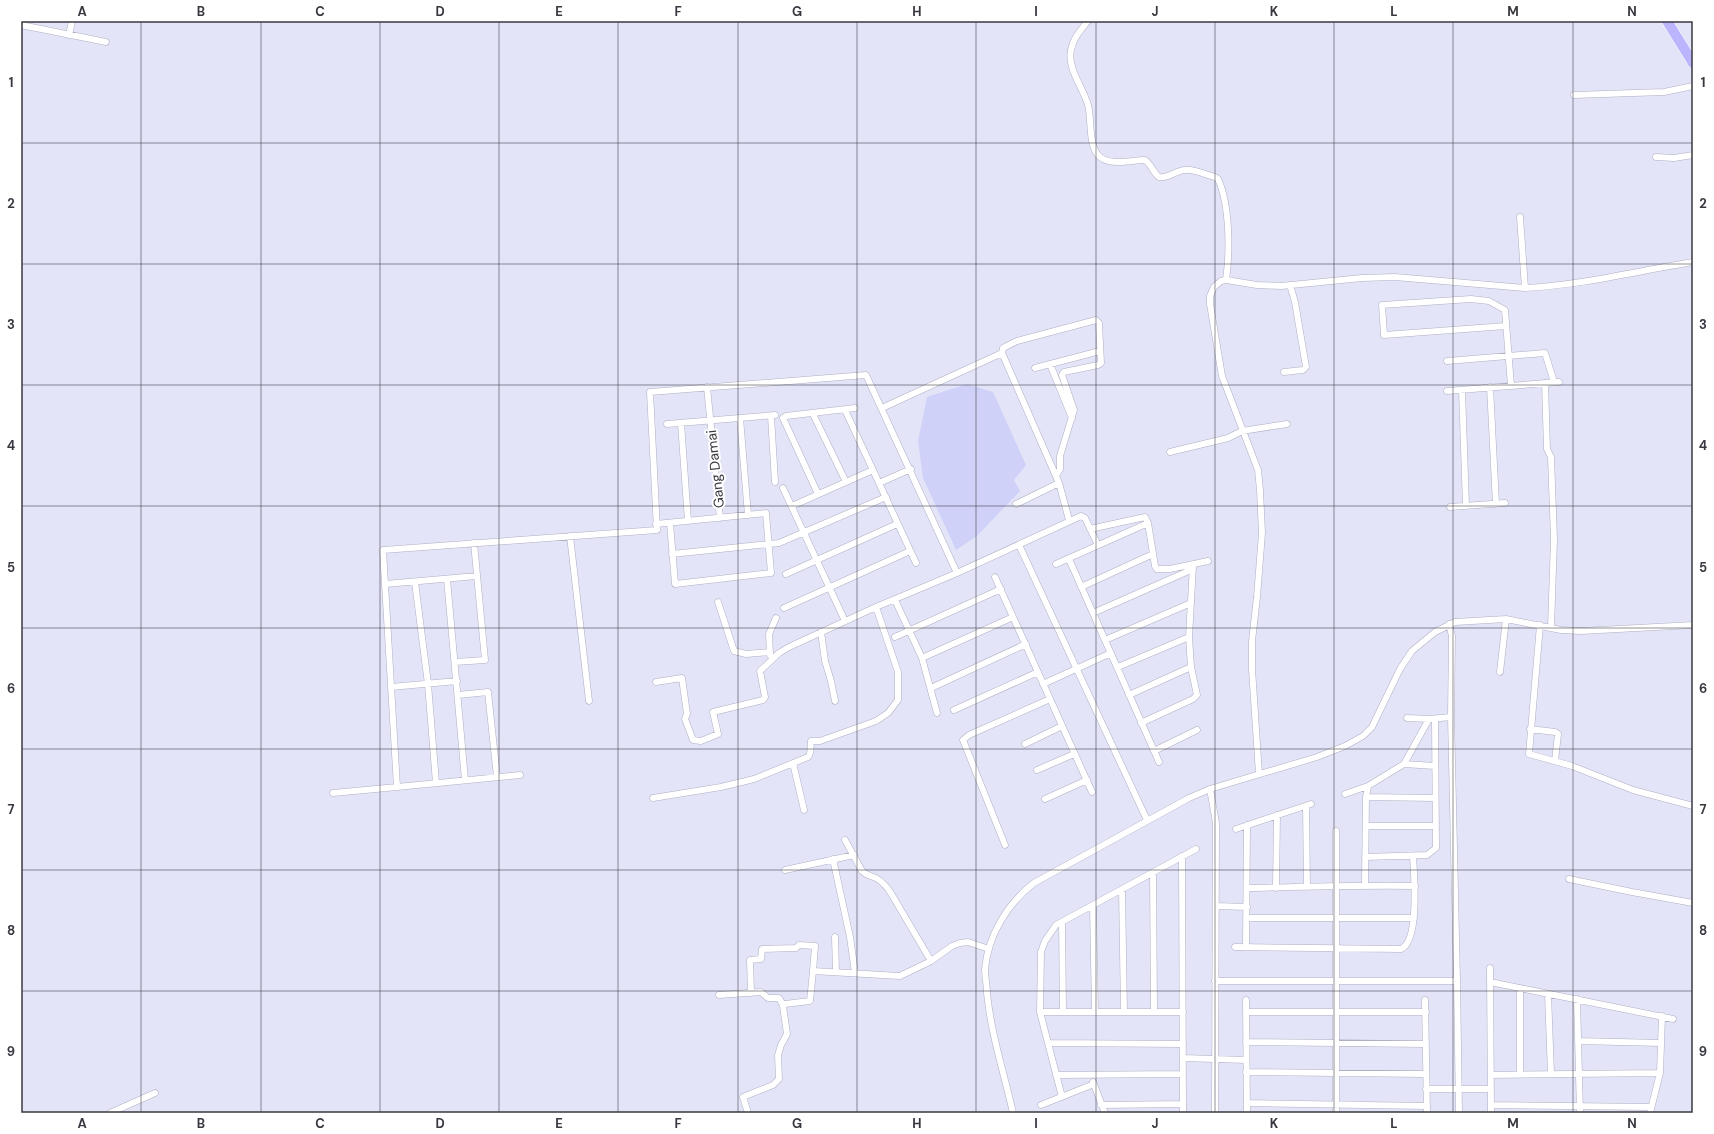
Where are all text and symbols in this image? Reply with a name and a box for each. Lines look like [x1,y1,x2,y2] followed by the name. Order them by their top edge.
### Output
[77,3,87,20] text: A
[197,3,205,20] text: B
[315,3,325,20] text: C
[435,3,445,20] text: D
[555,3,563,20] text: E
[674,3,682,20] text: F
[792,3,802,20] text: G
[912,3,922,20] text: H
[1034,3,1038,20] text: I
[1151,3,1159,20] text: J
[1270,3,1279,20] text: K
[1390,3,1398,20] text: L
[1507,3,1519,20] text: M
[1627,3,1637,20] text: N
[9,74,13,91] text: 1
[1701,74,1705,91] text: 1
[7,195,15,212] text: 2
[1699,195,1707,212] text: 2
[7,316,15,333] text: 3
[1699,316,1707,333] text: 3
[702,429,728,509] street label: Gang Damai
[7,437,15,454] text: 4
[1699,437,1707,454] text: 4
[7,559,15,576] text: 5
[1699,559,1707,576] text: 5
[7,680,15,697] text: 6
[1699,680,1707,697] text: 6
[8,801,15,818] text: 7
[1700,801,1707,818] text: 7
[7,922,15,939] text: 8
[1699,922,1707,939] text: 8
[7,1043,15,1060] text: 9
[1699,1043,1707,1060] text: 9
[77,1115,87,1132] text: A
[197,1115,205,1132] text: B
[315,1115,325,1132] text: C
[435,1115,445,1132] text: D
[555,1115,563,1132] text: E
[674,1115,682,1132] text: F
[792,1115,802,1132] text: G
[912,1115,922,1132] text: H
[1034,1115,1038,1132] text: I
[1151,1115,1159,1132] text: J
[1270,1115,1279,1132] text: K
[1390,1115,1398,1132] text: L
[1507,1115,1519,1132] text: M
[1627,1115,1637,1132] text: N

